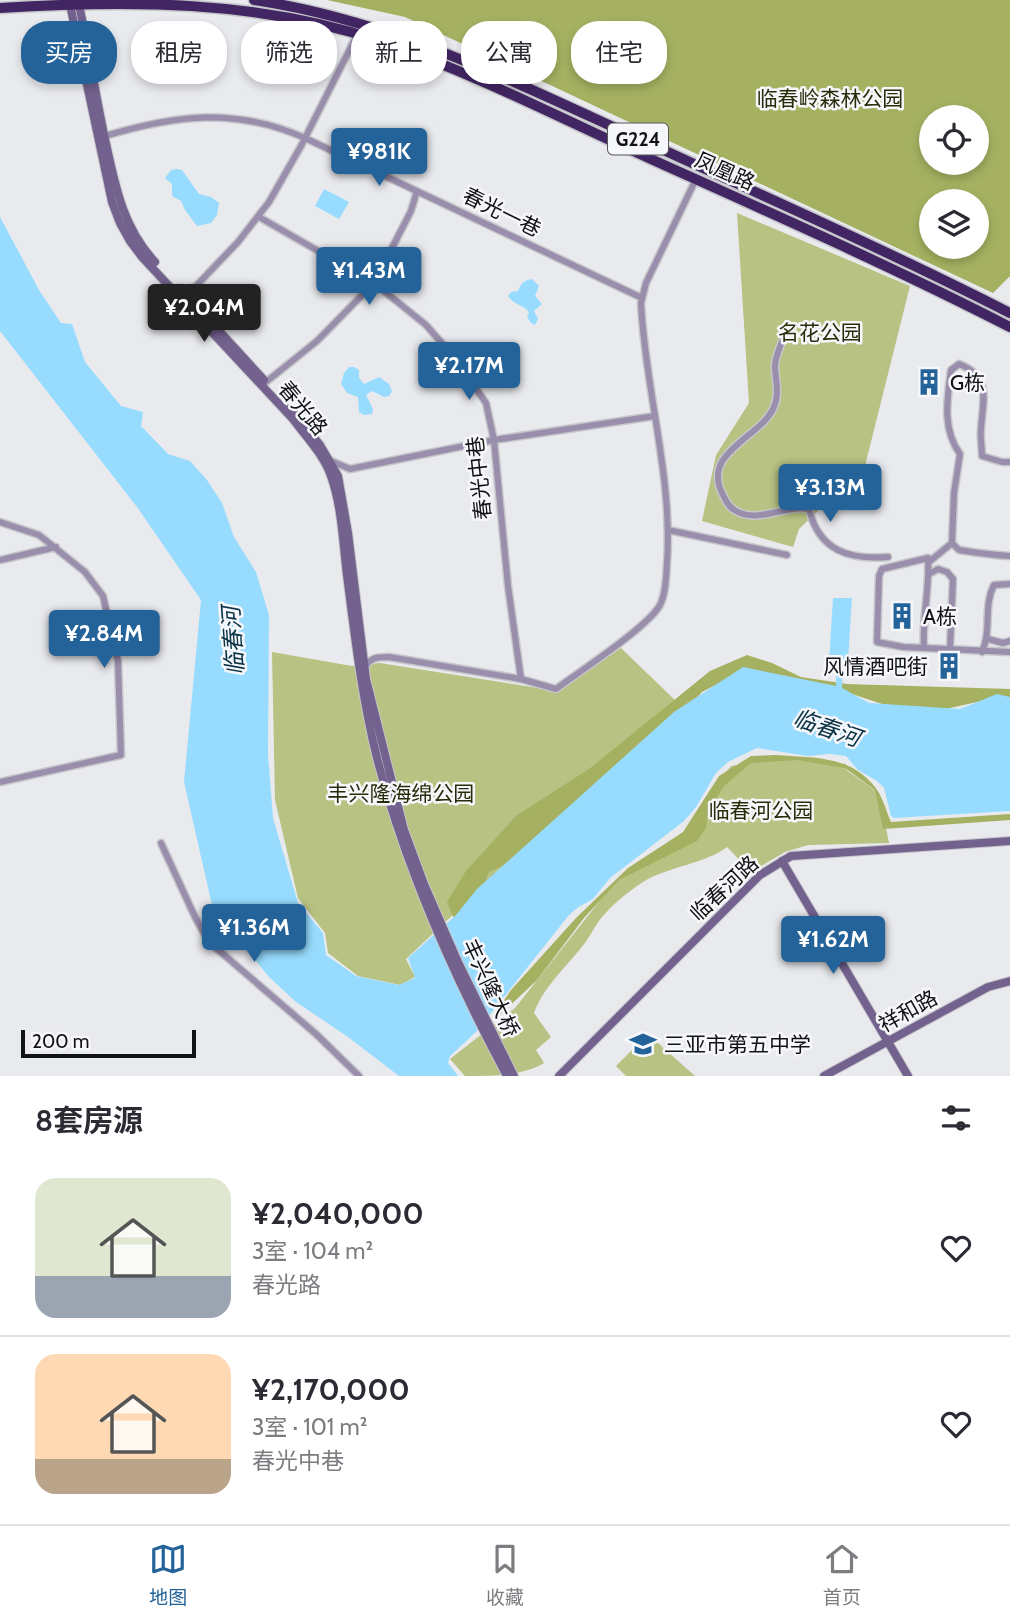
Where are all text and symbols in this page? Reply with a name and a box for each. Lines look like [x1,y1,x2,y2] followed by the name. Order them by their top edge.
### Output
[21,21,117,84] chip: 买房
[131,21,227,84] chip: 租房
[241,21,337,84] chip: 筛选
[351,21,447,84] chip: 新上
[461,21,557,84] chip: 公寓
[571,21,667,84] chip: 住宅
[757,86,904,111] park label: 临春岭森林公园
[919,105,989,259] map controls
[919,105,989,175] button: locate
[608,124,668,154] road number: G224
[330,128,428,188] pin: ¥981K
[347,137,411,165] text: ¥981K
[691,147,759,195] street label: 凤凰路
[459,182,545,242] street label: 春光一巷
[919,189,989,259] button: layers
[312,247,426,307] pin: ¥1.43M
[332,256,406,284] text: ¥1.43M
[147,284,261,344] pin: ¥2.04M
[164,293,244,321] text: ¥2.04M
[778,320,862,345] park label: 名花公园
[412,342,526,402] pin: ¥2.17M
[434,351,504,379] text: ¥2.17M
[914,367,944,397] building icon: G栋
[950,370,985,395] place label: G栋
[273,376,333,440] street label: 春光路
[462,435,496,521] street label: 春光中巷
[773,464,887,524] pin: ¥3.13M
[794,473,866,501] text: ¥3.13M
[887,601,917,631] building icon: A栋
[216,602,249,676] water label: 临春河
[923,604,957,629] place label: A栋
[47,610,161,670] pin: ¥2.84M
[65,619,143,647] text: ¥2.84M
[934,651,964,681] building icon: 风情酒吧街
[823,654,928,679] place label: 风情酒吧街
[790,704,868,754] water label: 临春河
[328,781,475,806] park label: 丰兴隆海绵公园
[709,798,814,823] park label: 临春河公园
[685,850,763,926] street label: 临春河路
[197,904,311,964] pin: ¥1.36M
[218,913,290,941] text: ¥1.36M
[776,916,890,976] pin: ¥1.62M
[797,925,869,953] text: ¥1.62M
[457,935,525,1041] street label: 丰兴隆大桥
[874,985,942,1037] street label: 祥和路
[21,1027,196,1059] scale bar
[628,1029,658,1059] school or university icon: 三亚市第五中学
[32,1030,89,1053] text: 200 m
[664,1032,811,1057] place label: 三亚市第五中学
[937,1099,975,1137] icon: filters
[35,1102,143,1139] text: 8套房源
[252,1195,424,1232] text: ¥2,040,000
[91,1206,175,1290] icon: home
[937,1229,975,1267] icon: heart
[252,1237,373,1265] text: 3室 · 104 m²
[252,1271,321,1299] text: 春光路
[252,1371,410,1408] text: ¥2,170,000
[91,1382,175,1466] icon: home
[937,1405,975,1443] icon: heart
[252,1413,367,1441] text: 3室 · 101 m²
[252,1447,344,1475] text: 春光中巷
[149,1540,187,1609] tab: 地图
[486,1540,524,1609] tab: 收藏
[823,1540,861,1609] tab: 首页

